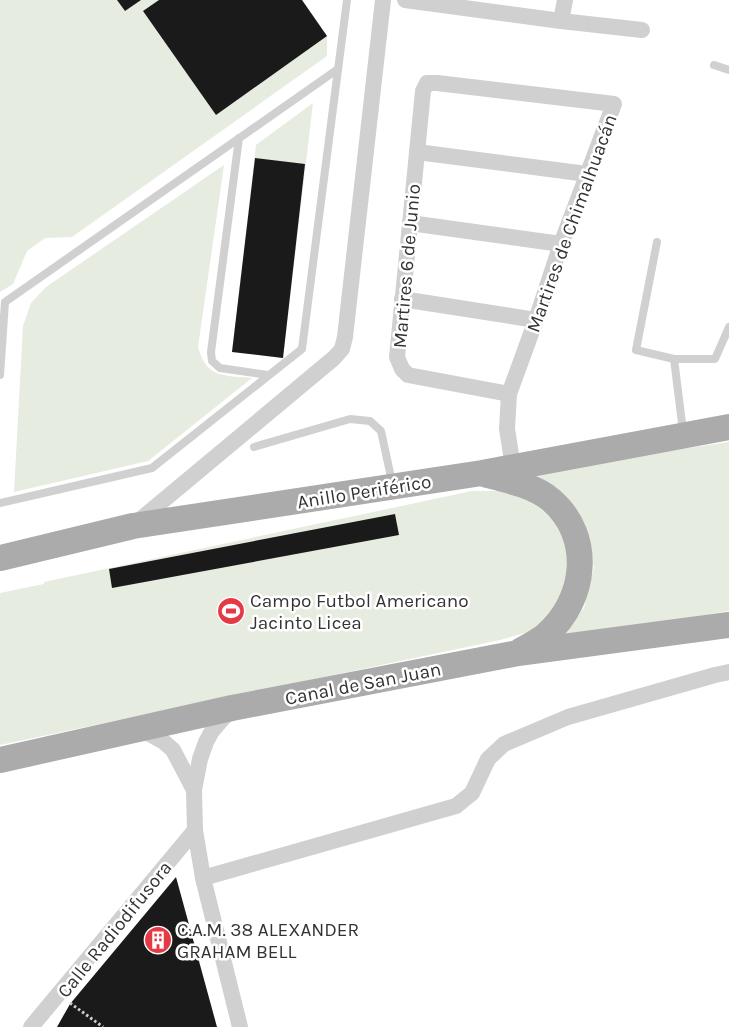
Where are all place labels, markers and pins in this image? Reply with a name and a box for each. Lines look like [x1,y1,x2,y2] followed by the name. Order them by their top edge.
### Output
[250,590,469,634] place label: Campo Futbol Americano Jacinto Licea
[216,596,246,626] sports icon: Campo Futbol Americano Jacinto Licea
[177,919,359,963] place label: C.A.M. 38 ALEXANDER GRAHAM BELL
[143,925,173,955] building icon: C.A.M. 38 ALEXANDER GRAHAM BELL

